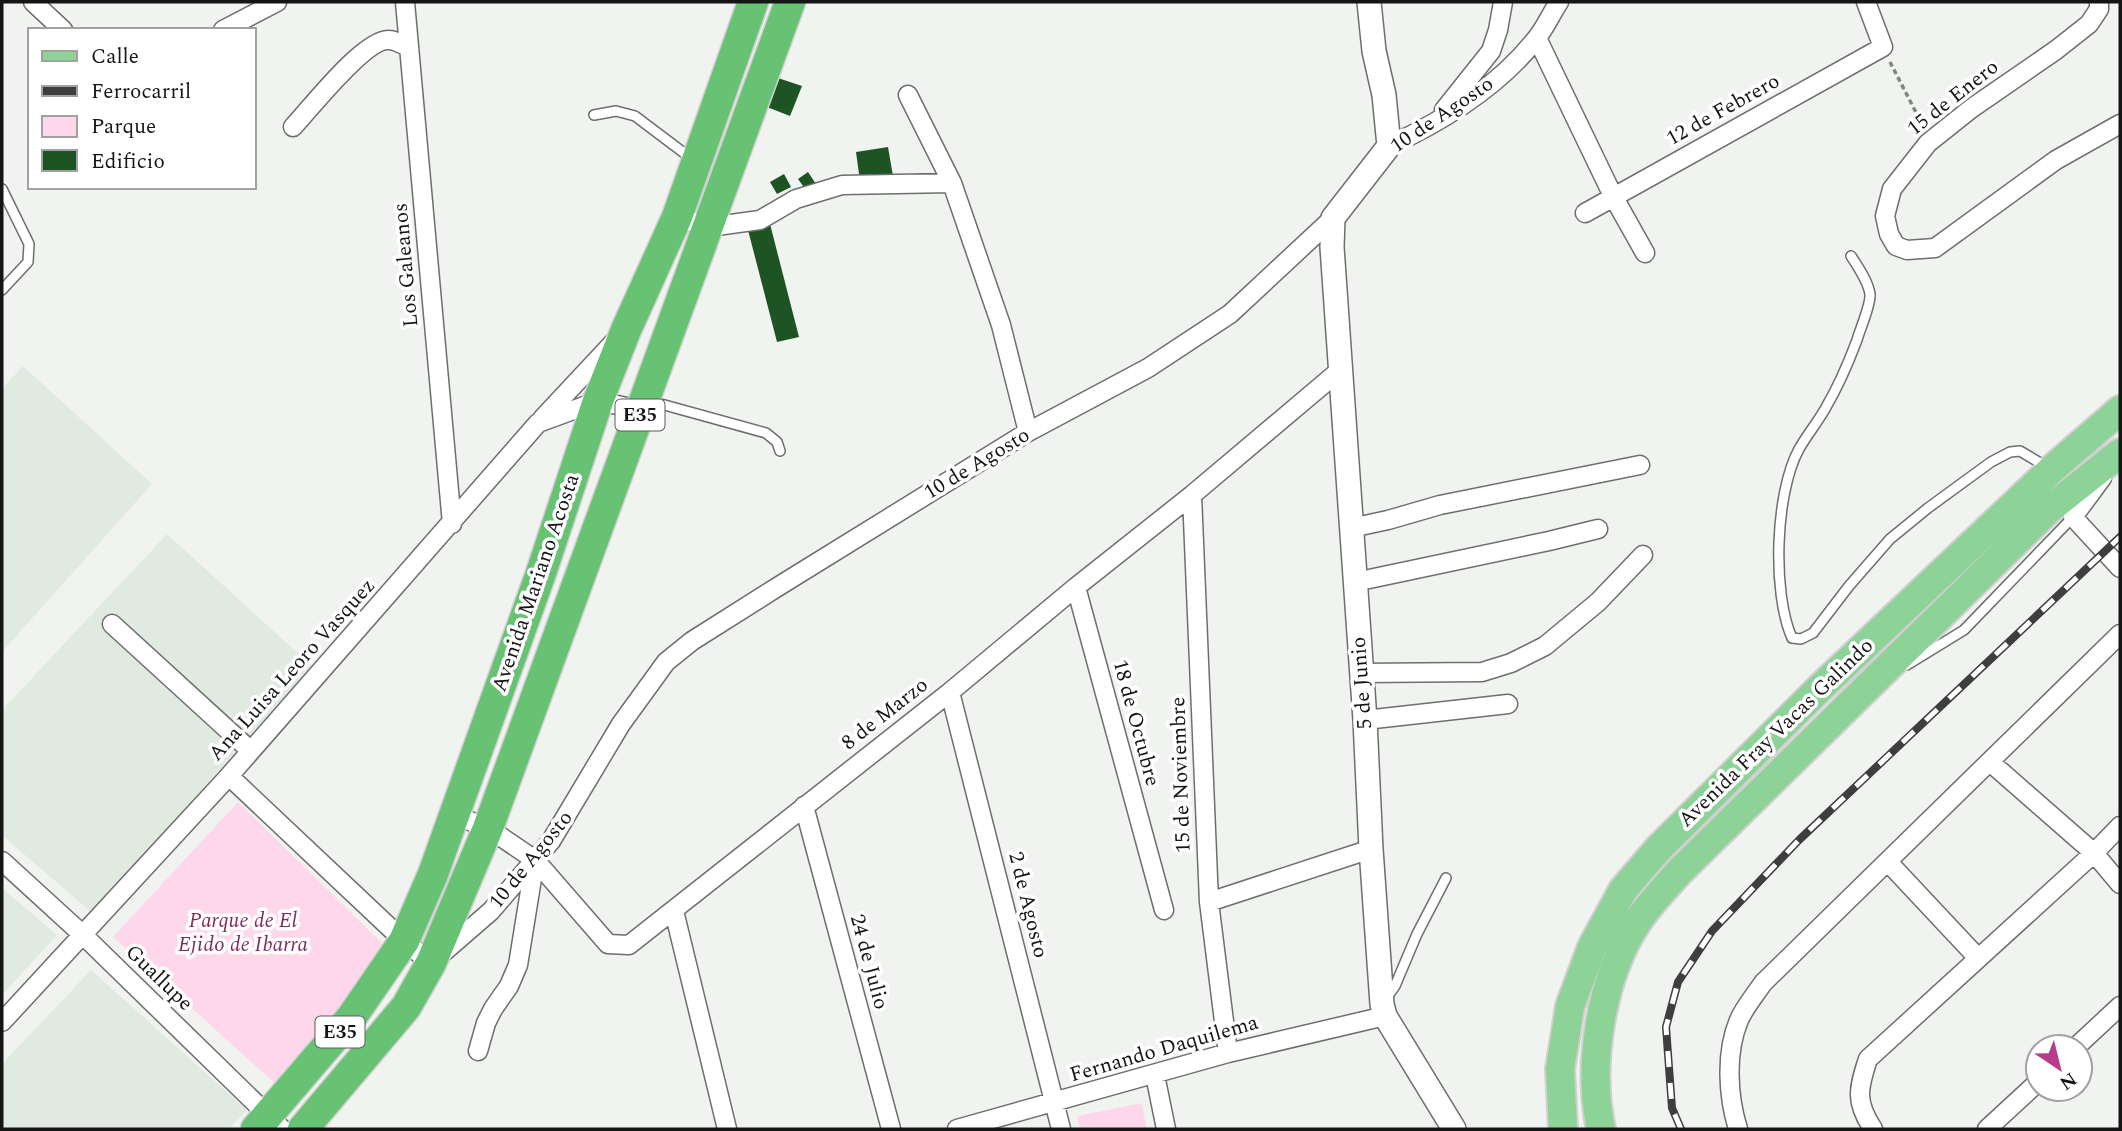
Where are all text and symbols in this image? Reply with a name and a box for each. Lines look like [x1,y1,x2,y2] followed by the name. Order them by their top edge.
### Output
[28,28,256,189] legend
[91,41,139,73] text: Calle
[1900,52,2006,144] street label: 15 de Enero
[1660,66,1786,154] street label: 12 de Febrero
[1384,68,1500,162] street label: 10 de Agosto
[91,76,191,108] text: Ferrocarril
[91,111,156,143] text: Parque
[91,146,165,178] text: Edificio
[385,202,427,328] street label: Los Galeanos
[616,400,664,430] road number: E35
[918,420,1036,508] street label: 10 de Agosto
[484,469,589,696] street label: Avenida Mariano Acosta
[201,571,383,769] street label: Ana Luisa Leoro Vasquez
[1671,631,1881,835] street label: Avenida Fray Vacas Galindo
[1343,636,1381,730] street label: 5 de Junio
[1104,656,1168,790] street label: 18 de Octubre
[835,670,935,758] street label: 8 de Marzo
[1162,696,1200,854] street label: 15 de Noviembre
[481,804,581,916] street label: 10 de Agosto
[999,849,1057,961] street label: 2 de Agosto
[178,905,308,961] park label: Parque de El Ejido de Ibarra
[841,911,897,1013] street label: 24 de Julio
[118,937,200,1019] street label: Guallupe
[1066,1007,1263,1091] street label: Fernando Daquilema
[316,1016,364,1048] road number: E35
[2024,1033,2094,1103] north arrow
[2053,1064,2083,1097] text: N

